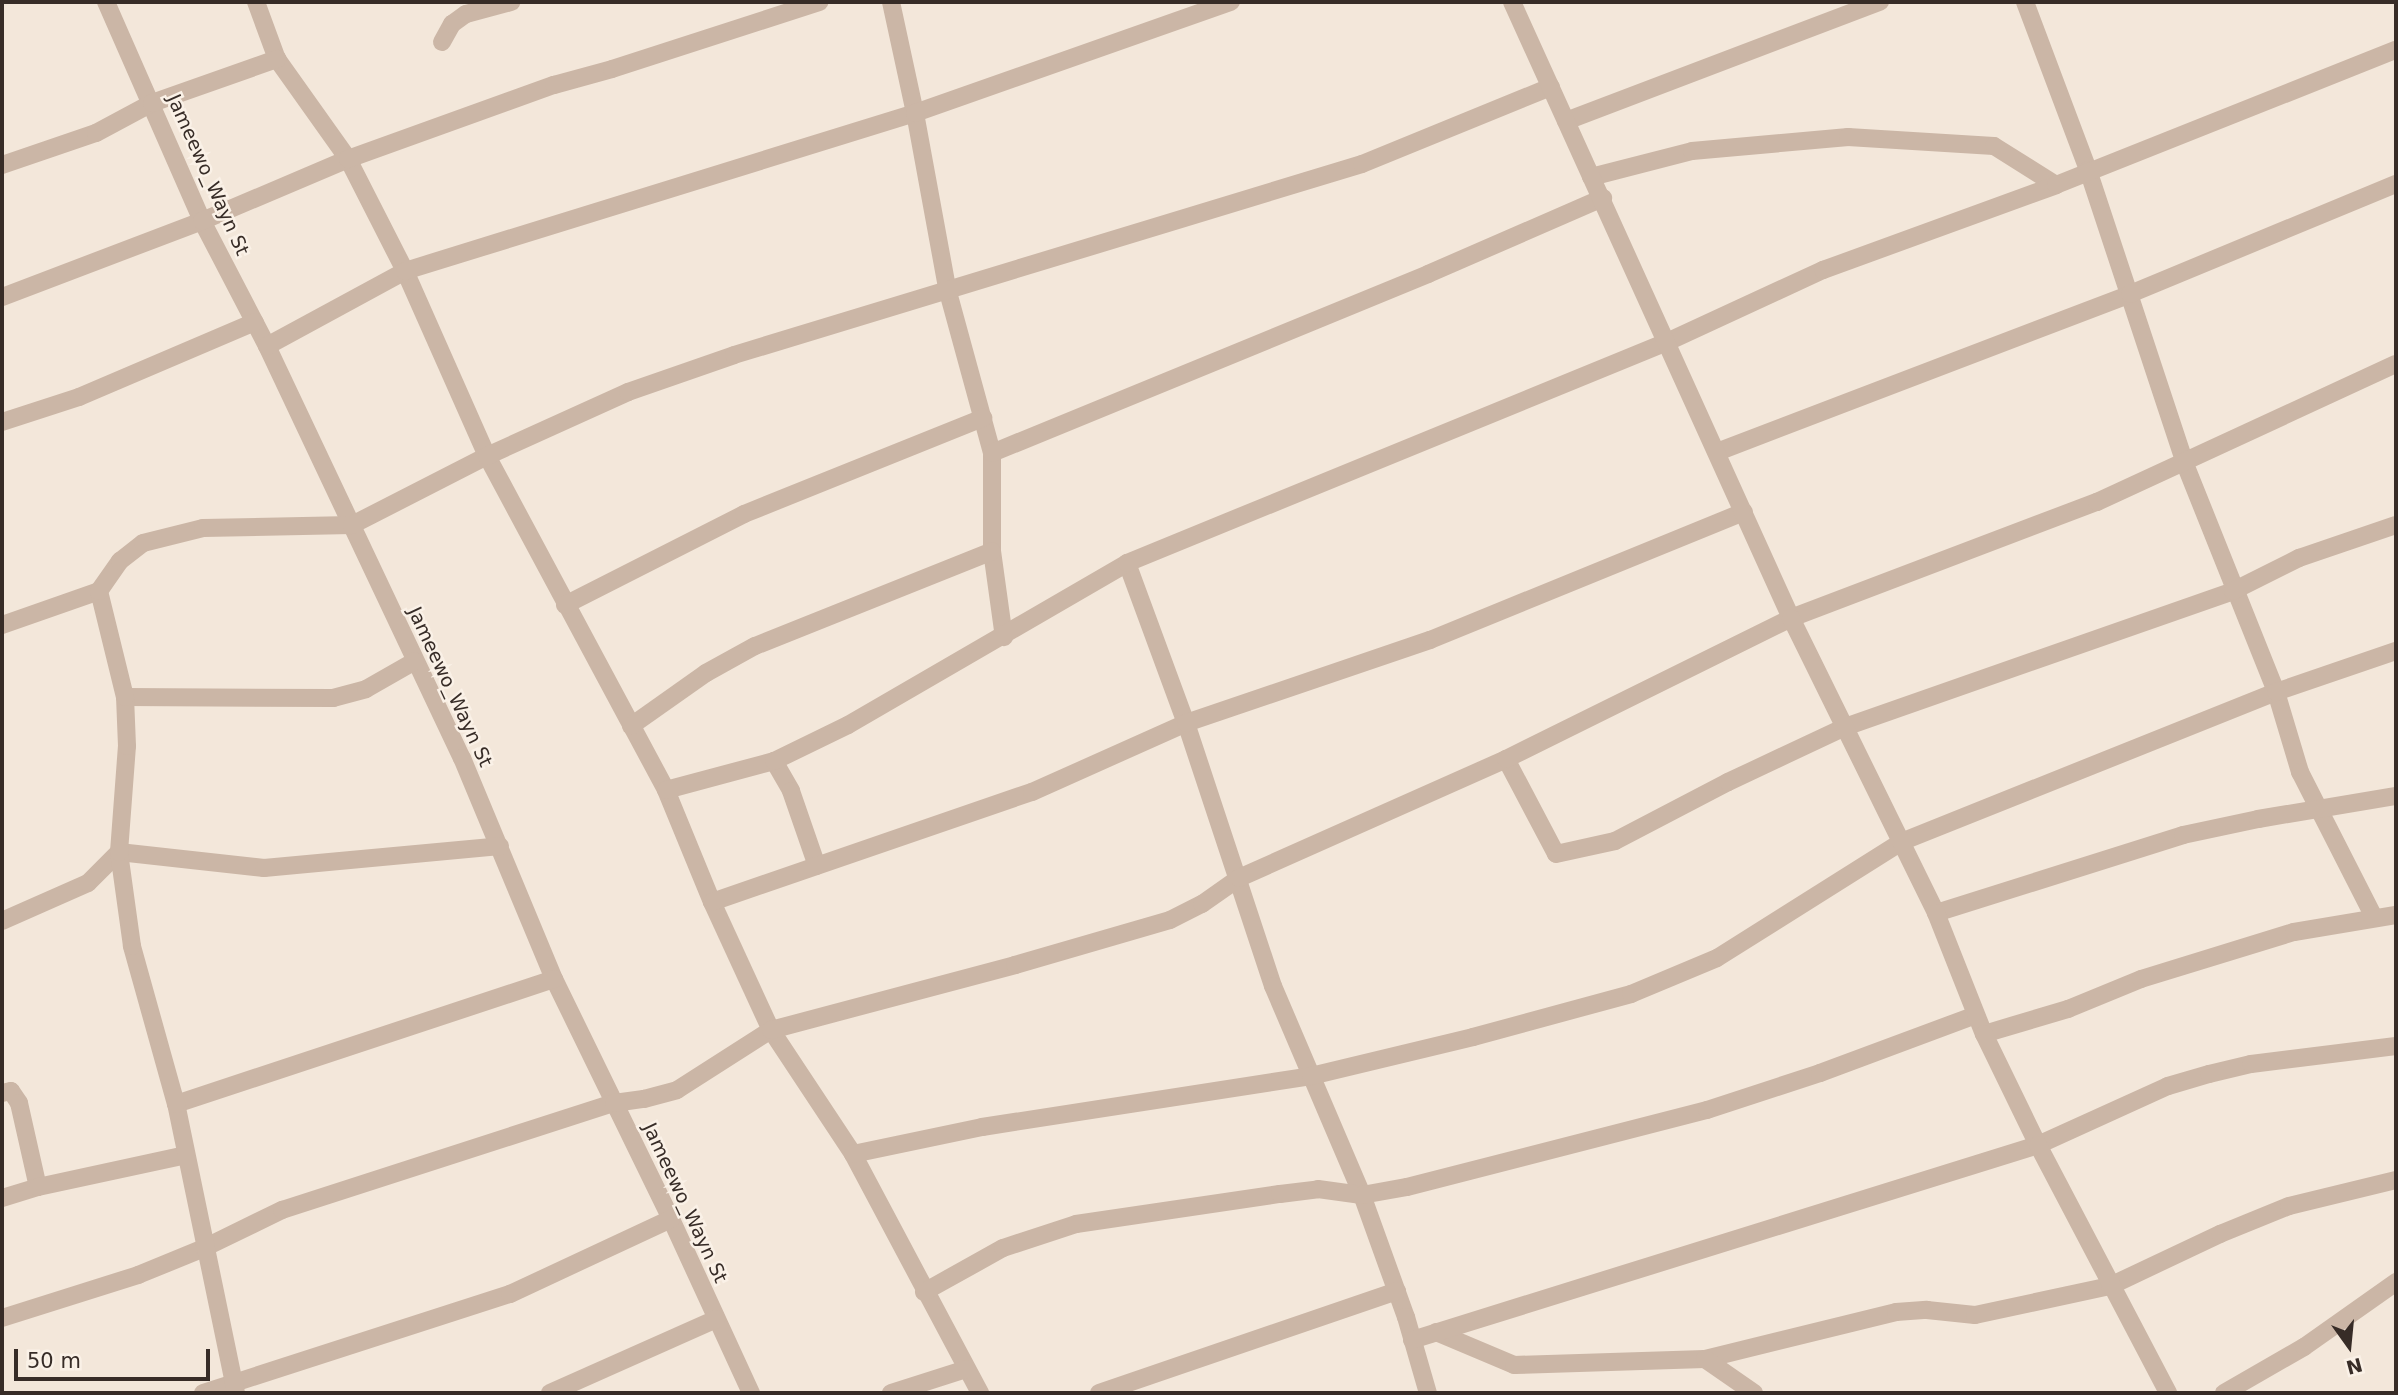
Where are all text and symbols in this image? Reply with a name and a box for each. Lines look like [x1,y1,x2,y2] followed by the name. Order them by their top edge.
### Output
[162,91,254,259] street label: Jameewo_Wayn St
[403,603,497,771] street label: Jameewo_Wayn St
[638,1119,732,1287] street label: Jameewo_Wayn St
[2314,1311,2384,1381] north arrow
[18,1336,214,1380] scale bar
[27,1349,81,1373] text: 50 m
[2344,1354,2365,1379] text: N

